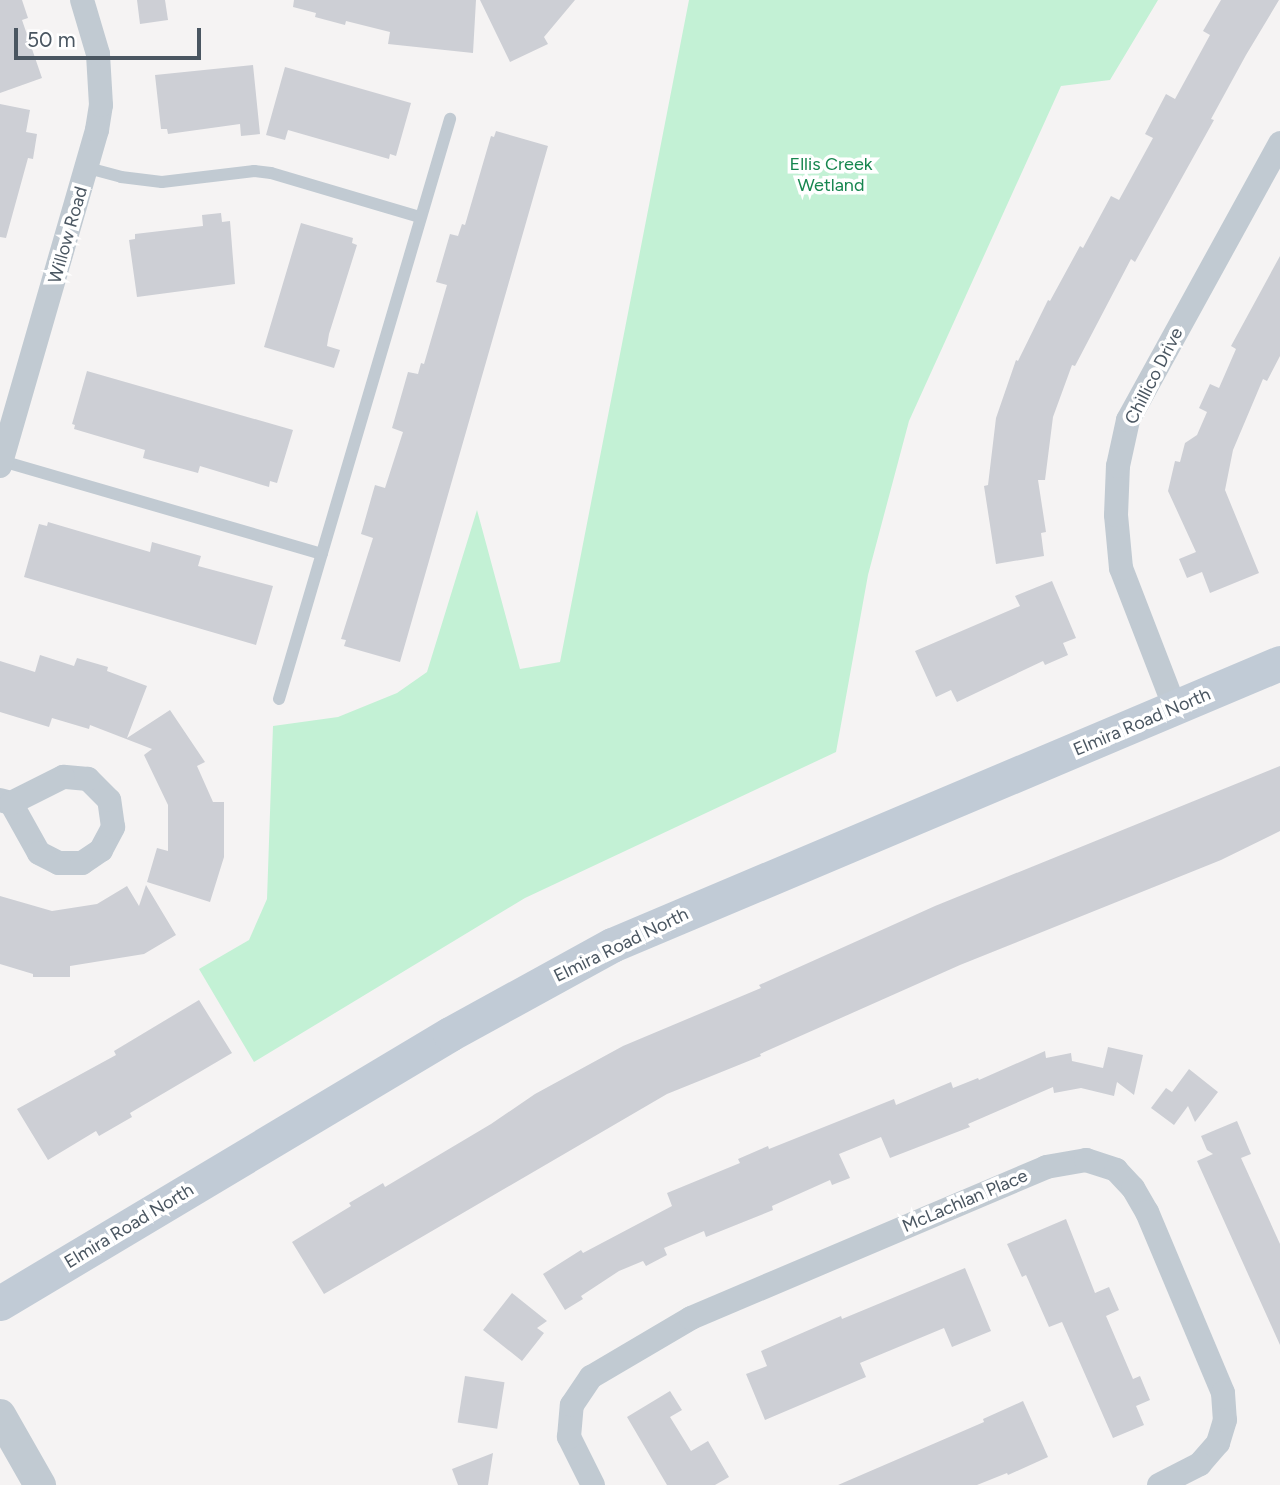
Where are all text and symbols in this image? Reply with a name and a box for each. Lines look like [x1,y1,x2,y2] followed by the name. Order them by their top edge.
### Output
[18,14,205,58] scale bar
[27,27,76,52] text: 50 m
[789,154,873,196] park label: Ellis Creek Wetland
[44,184,92,286] street label: Willow Road
[1120,324,1188,428] street label: Chillico Drive
[1070,683,1214,761] street label: Elmira Road North
[550,903,692,987] street label: Elmira Road North
[899,1165,1031,1237] street label: McLachlan Place
[60,1179,198,1273] street label: Elmira Road North

